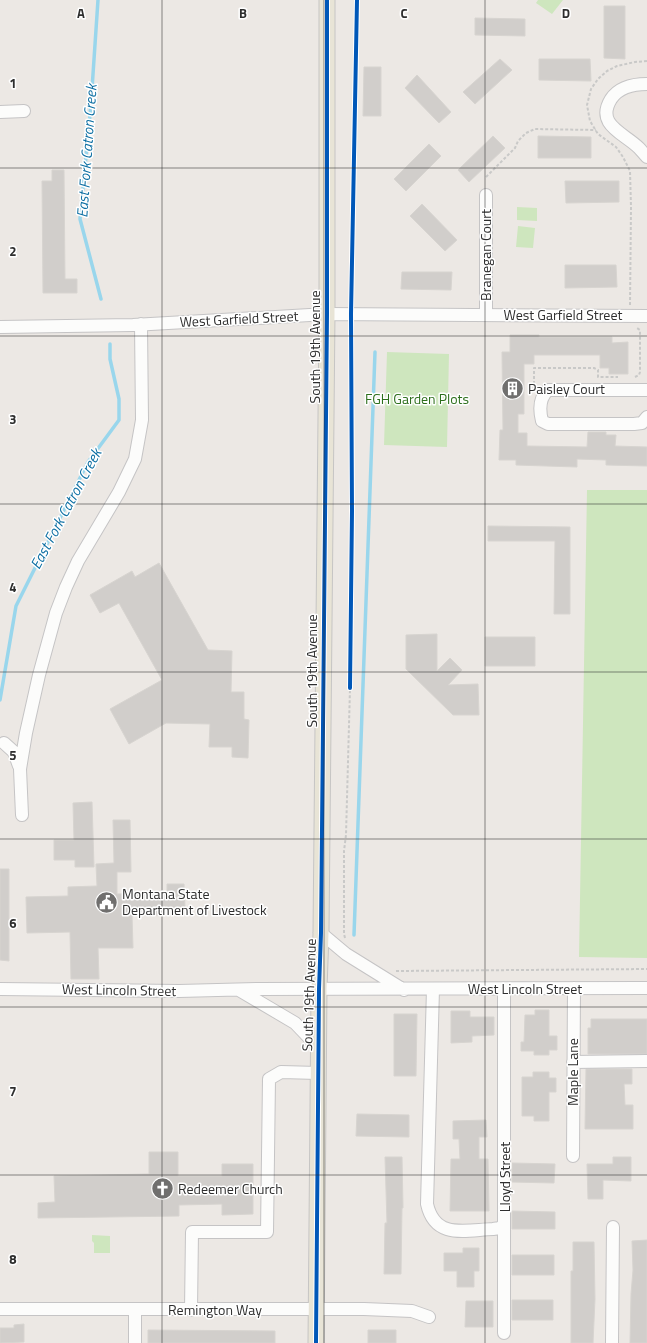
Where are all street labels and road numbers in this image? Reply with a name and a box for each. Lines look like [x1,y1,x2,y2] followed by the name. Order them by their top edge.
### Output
[475,209,496,301] street label: Branegan Court
[304,291,325,403] street label: South 19th Avenue
[504,304,622,325] street label: West Garfield Street
[179,305,299,332] street label: West Garfield Street
[301,615,322,727] street label: South 19th Avenue
[296,938,321,1052] street label: South 19th Avenue
[62,978,176,1001] street label: West Lincoln Street
[468,978,582,999] street label: West Lincoln Street
[562,1038,583,1106] street label: Maple Lane
[494,1142,515,1212] street label: Lloyd Street
[168,1299,262,1320] street label: Remington Way

